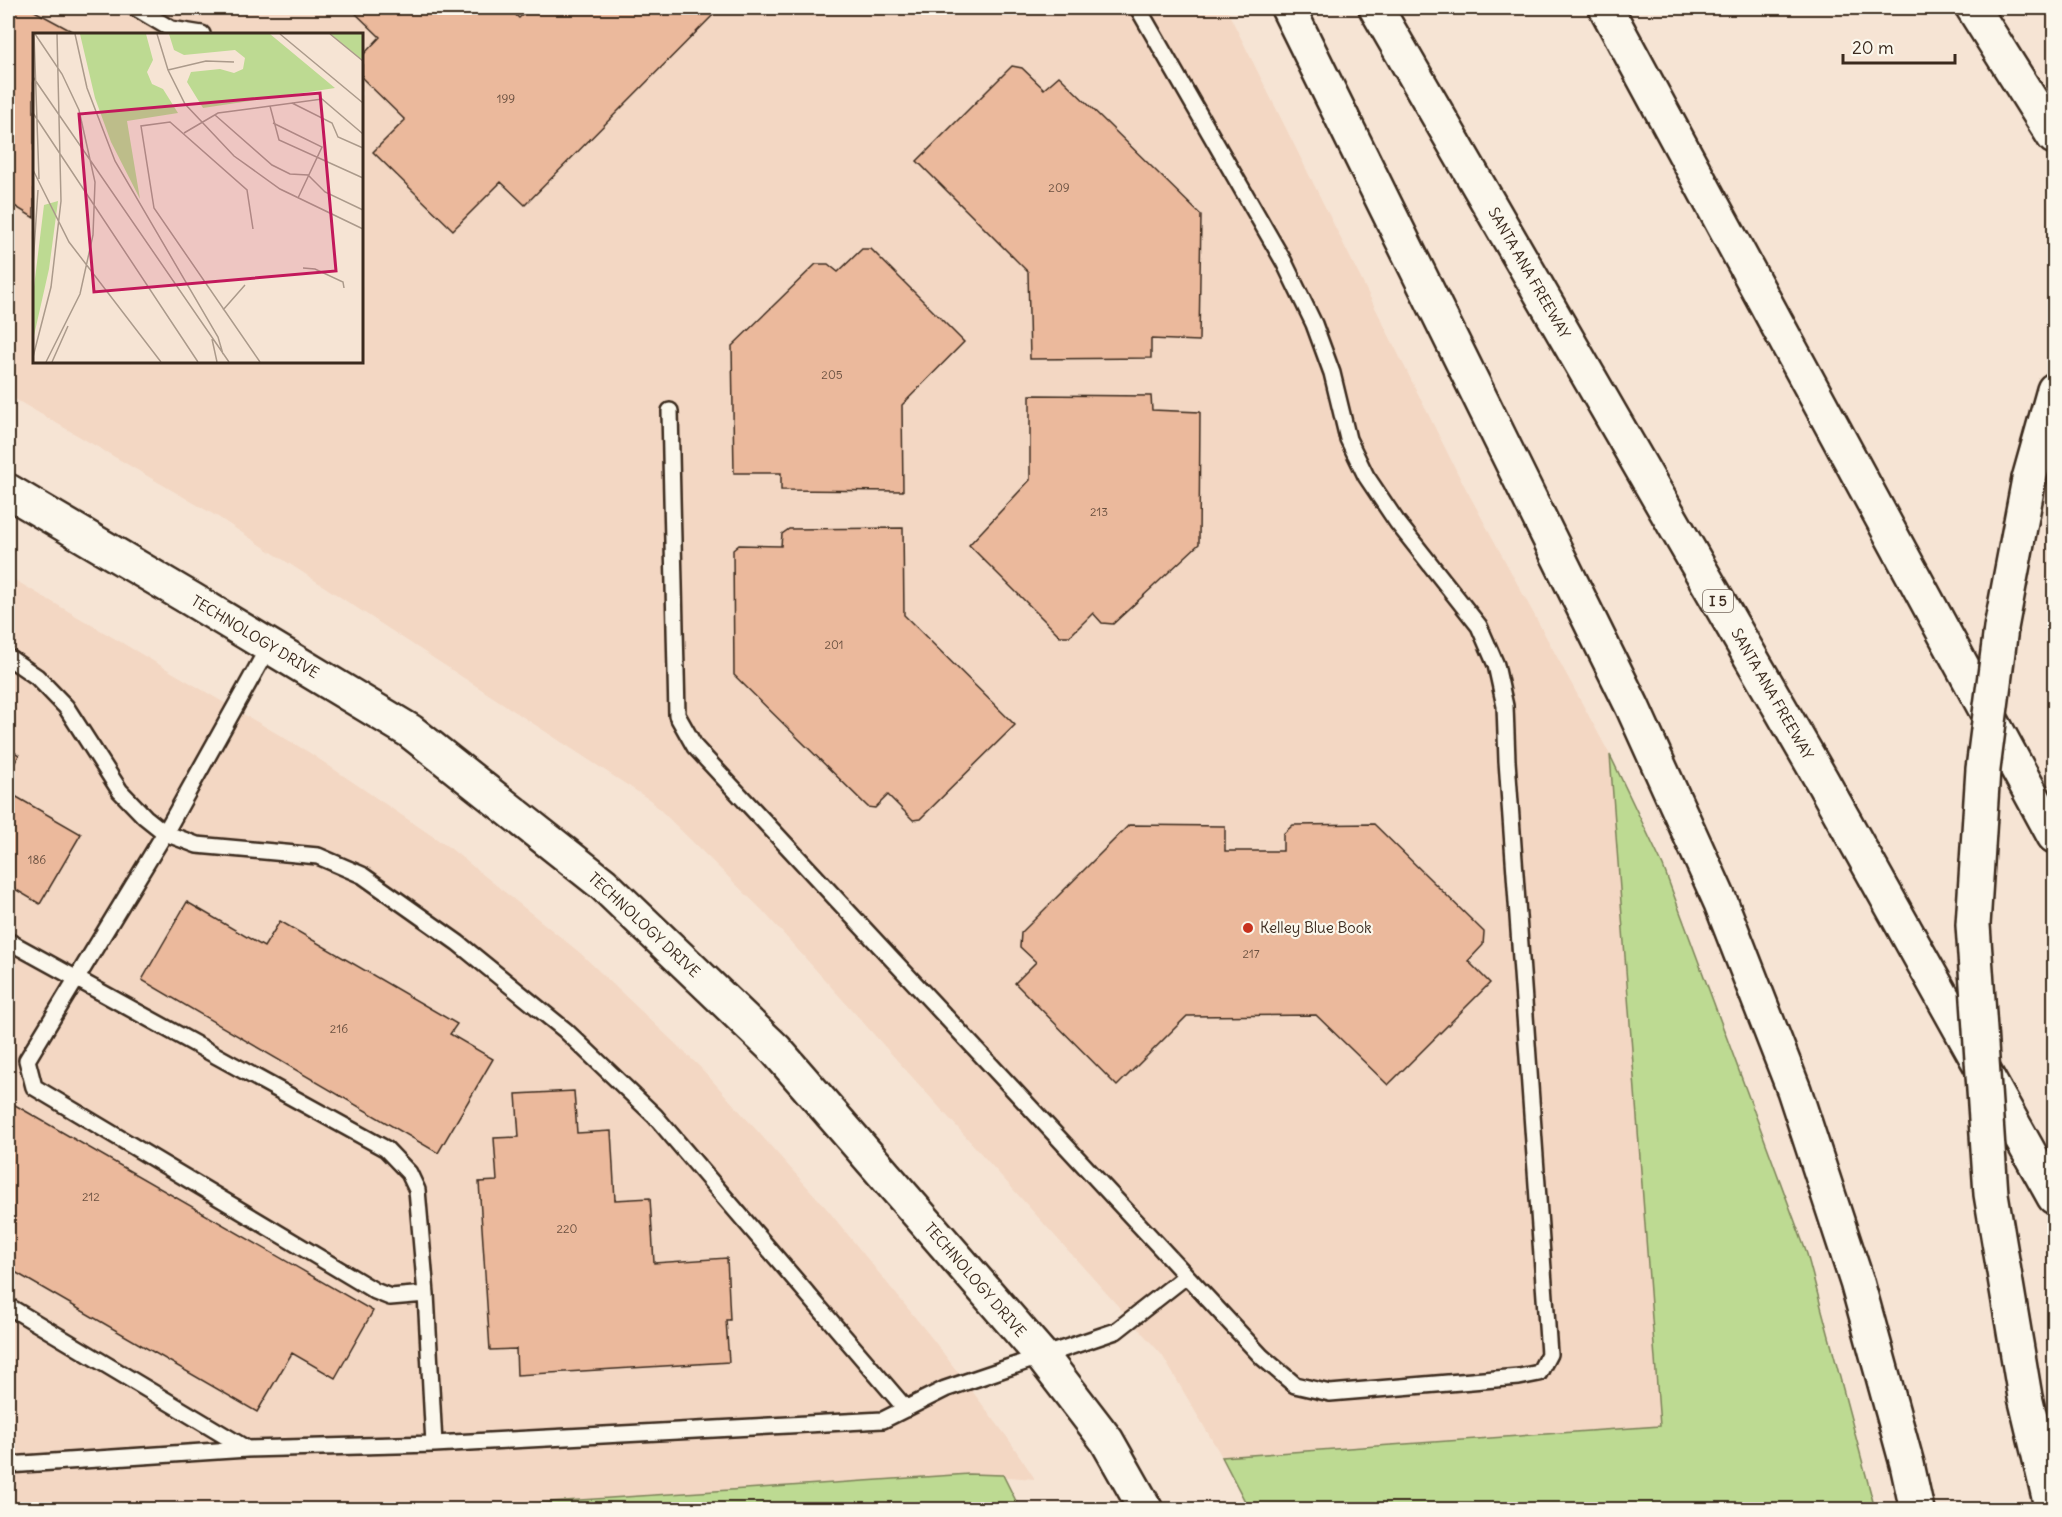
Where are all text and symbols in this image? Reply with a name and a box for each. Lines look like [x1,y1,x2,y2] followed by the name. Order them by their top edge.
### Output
[1843,27,1956,65] scale bar
[33,33,363,363] inset map
[1852,36,1894,59] text: 20 m
[497,91,515,106] house number: 199
[1048,180,1070,195] house number: 209
[1484,204,1575,342] street label: SANTA ANA FREEWAY
[821,367,843,382] house number: 205
[1090,504,1108,519] house number: 213
[1703,590,1733,612] road number: I 5
[188,591,323,682] street label: TECHNOLOGY DRIVE
[1727,625,1818,763] street label: SANTA ANA FREEWAY
[824,637,844,652] house number: 201
[28,852,46,867] house number: 186
[585,868,704,981] street label: TECHNOLOGY DRIVE
[1260,918,1372,937] place label: Kelley Blue Book
[1241,921,1255,935] marker: Kelley Blue Book
[1242,946,1260,961] house number: 217
[330,1021,348,1036] house number: 216
[82,1189,100,1204] house number: 212
[920,1218,1030,1341] street label: TECHNOLOGY DRIVE
[556,1221,578,1236] house number: 220

